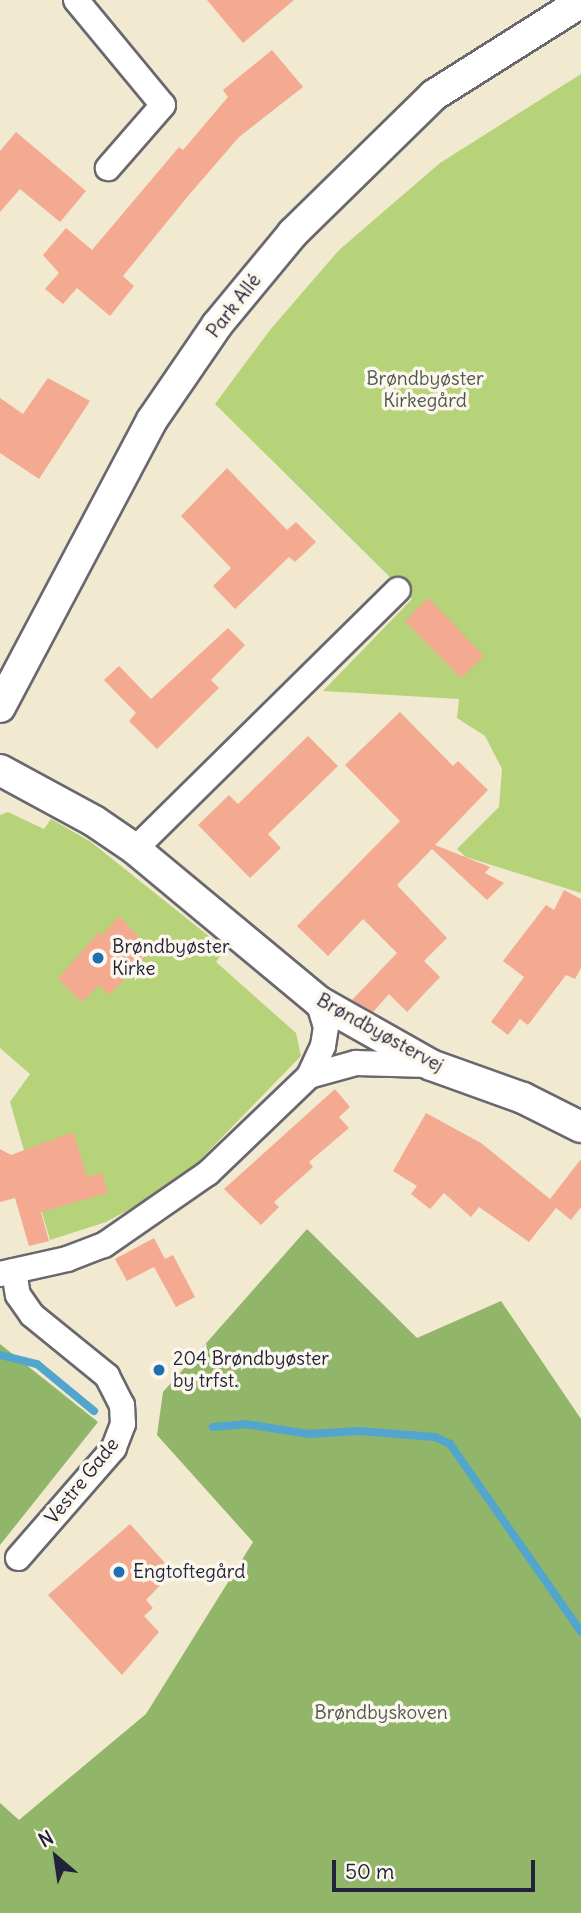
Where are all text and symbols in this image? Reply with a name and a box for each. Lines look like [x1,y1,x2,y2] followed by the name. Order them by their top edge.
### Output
[202,270,266,342] street label: Park Allé
[366,368,484,412] park label: Brøndbyøster Kirkegård
[112,936,230,980] place label: Brøndbyøster Kirke
[90,950,106,966] marker: Brøndbyøster Kirke
[313,989,447,1077] street label: Brøndbyøstervej
[173,1348,329,1392] place label: 204 Brøndbyøster by trfst.
[151,1362,167,1378] marker: 204 Brøndbyøster by trfst.
[40,1433,124,1529] street label: Vestre Gade
[133,1561,245,1583] place label: Engtoftegård
[111,1564,127,1580] marker: Engtoftegård
[314,1702,448,1724] park label: Brøndbyskoven
[21,1822,91,1892] north arrow
[34,1825,57,1852] text: N
[336,1846,539,1890] scale bar
[345,1858,394,1885] text: 50 m

